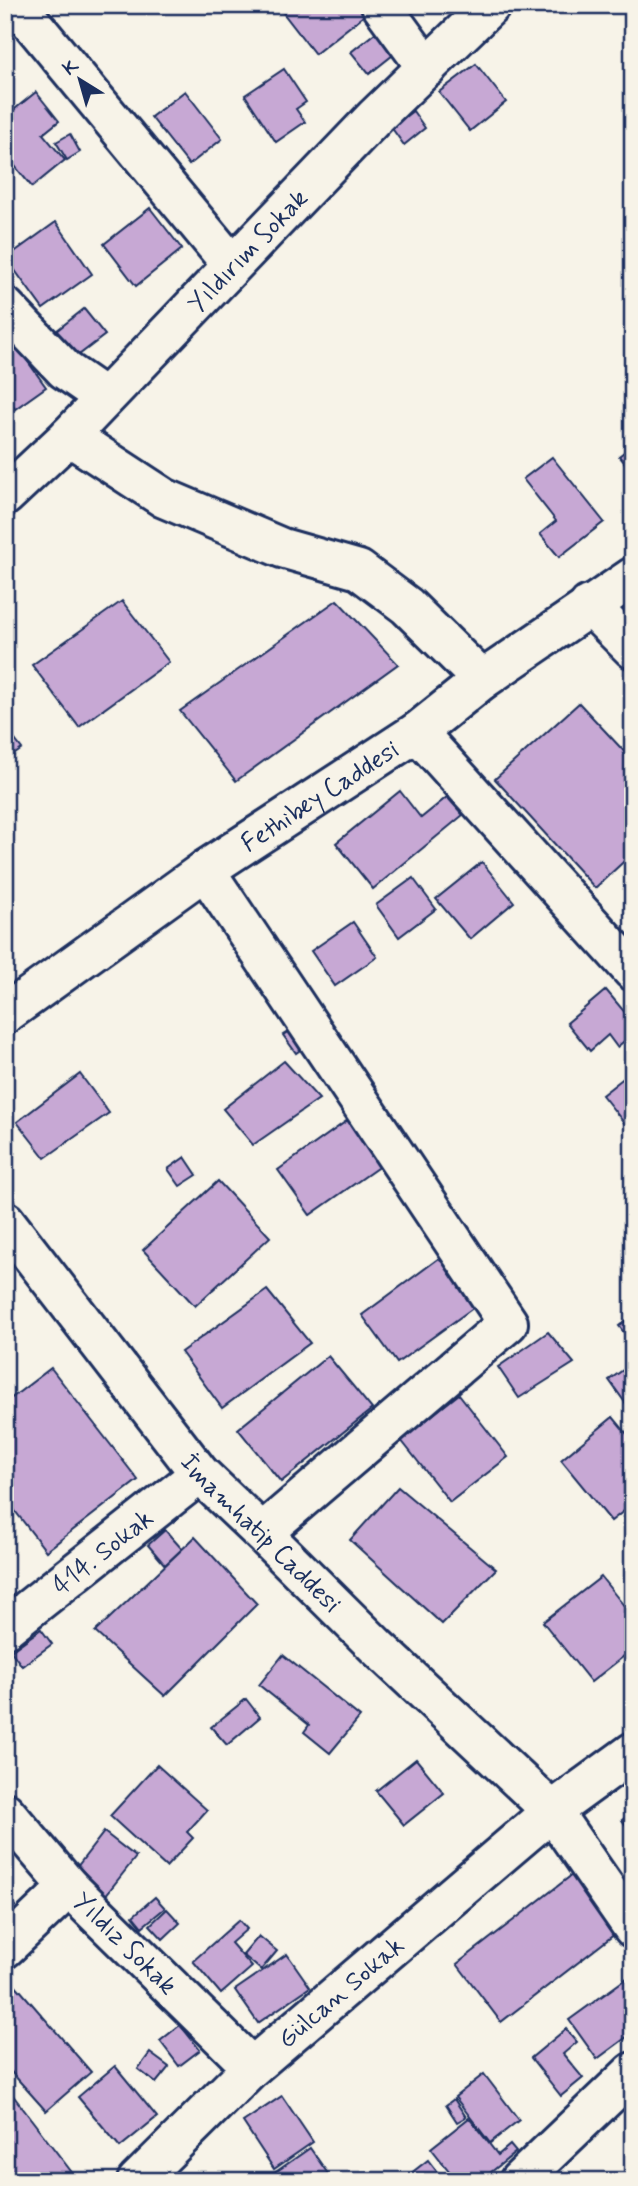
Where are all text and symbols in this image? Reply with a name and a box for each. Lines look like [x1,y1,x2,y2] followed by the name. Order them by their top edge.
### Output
[46,46,116,116] north arrow
[58,53,84,82] text: K
[181,182,316,321] street label: Yıldırım Sokak
[235,733,406,861] street label: Fethibey Caddesi
[171,1447,348,1621] street label: İmamhatip Caddesi
[46,1502,161,1603] street label: 414. Sokak
[65,1885,184,2003] street label: Yıldız Sokak
[271,1929,412,2057] street label: Gülcan Sokak

